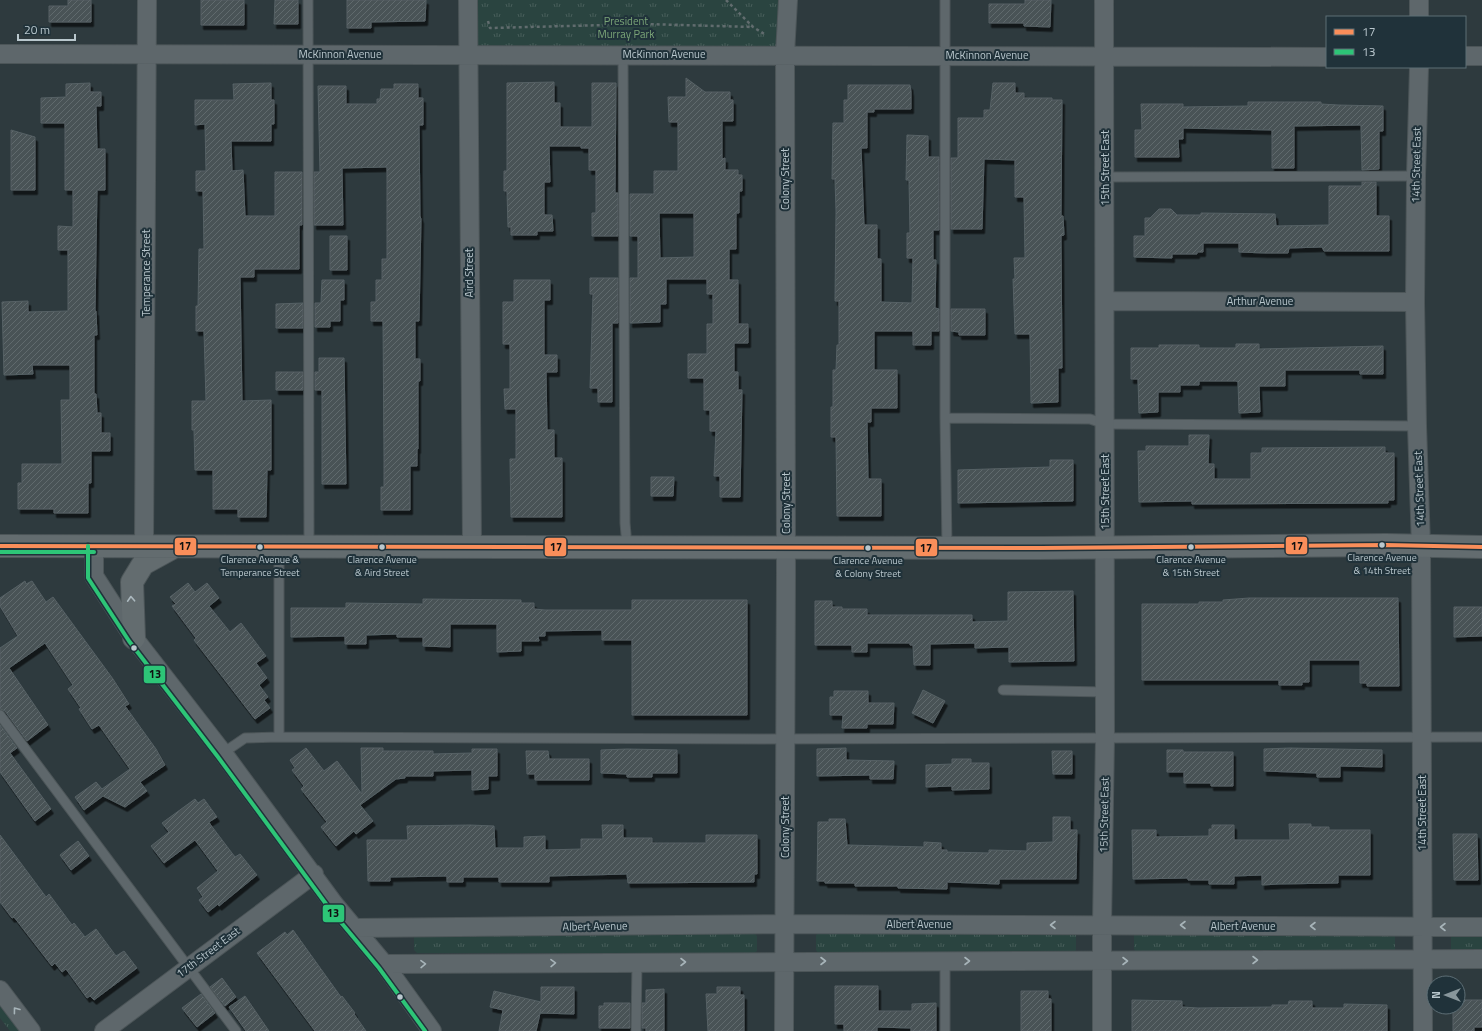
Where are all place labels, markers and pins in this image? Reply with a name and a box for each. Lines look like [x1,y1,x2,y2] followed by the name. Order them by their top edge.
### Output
[1377,540,1387,550] marker: Clarence Avenue & 14th Street
[255,542,265,552] marker: Clarence Avenue & Temperance Street
[377,542,387,552] marker: Clarence Avenue & Aird Street
[1186,542,1196,552] marker: Clarence Avenue & 15th Street
[863,543,873,553] marker: Clarence Avenue & Colony Street
[1347,550,1417,578] place label: Clarence Avenue & 14th Street
[220,552,300,580] place label: Clarence Avenue & Temperance Street
[347,552,417,580] place label: Clarence Avenue & Aird Street
[1156,552,1226,580] place label: Clarence Avenue & 15th Street
[833,553,903,581] place label: Clarence Avenue & Colony Street
[129,643,139,653] unlabelled marker
[395,992,405,1002] unlabelled marker

